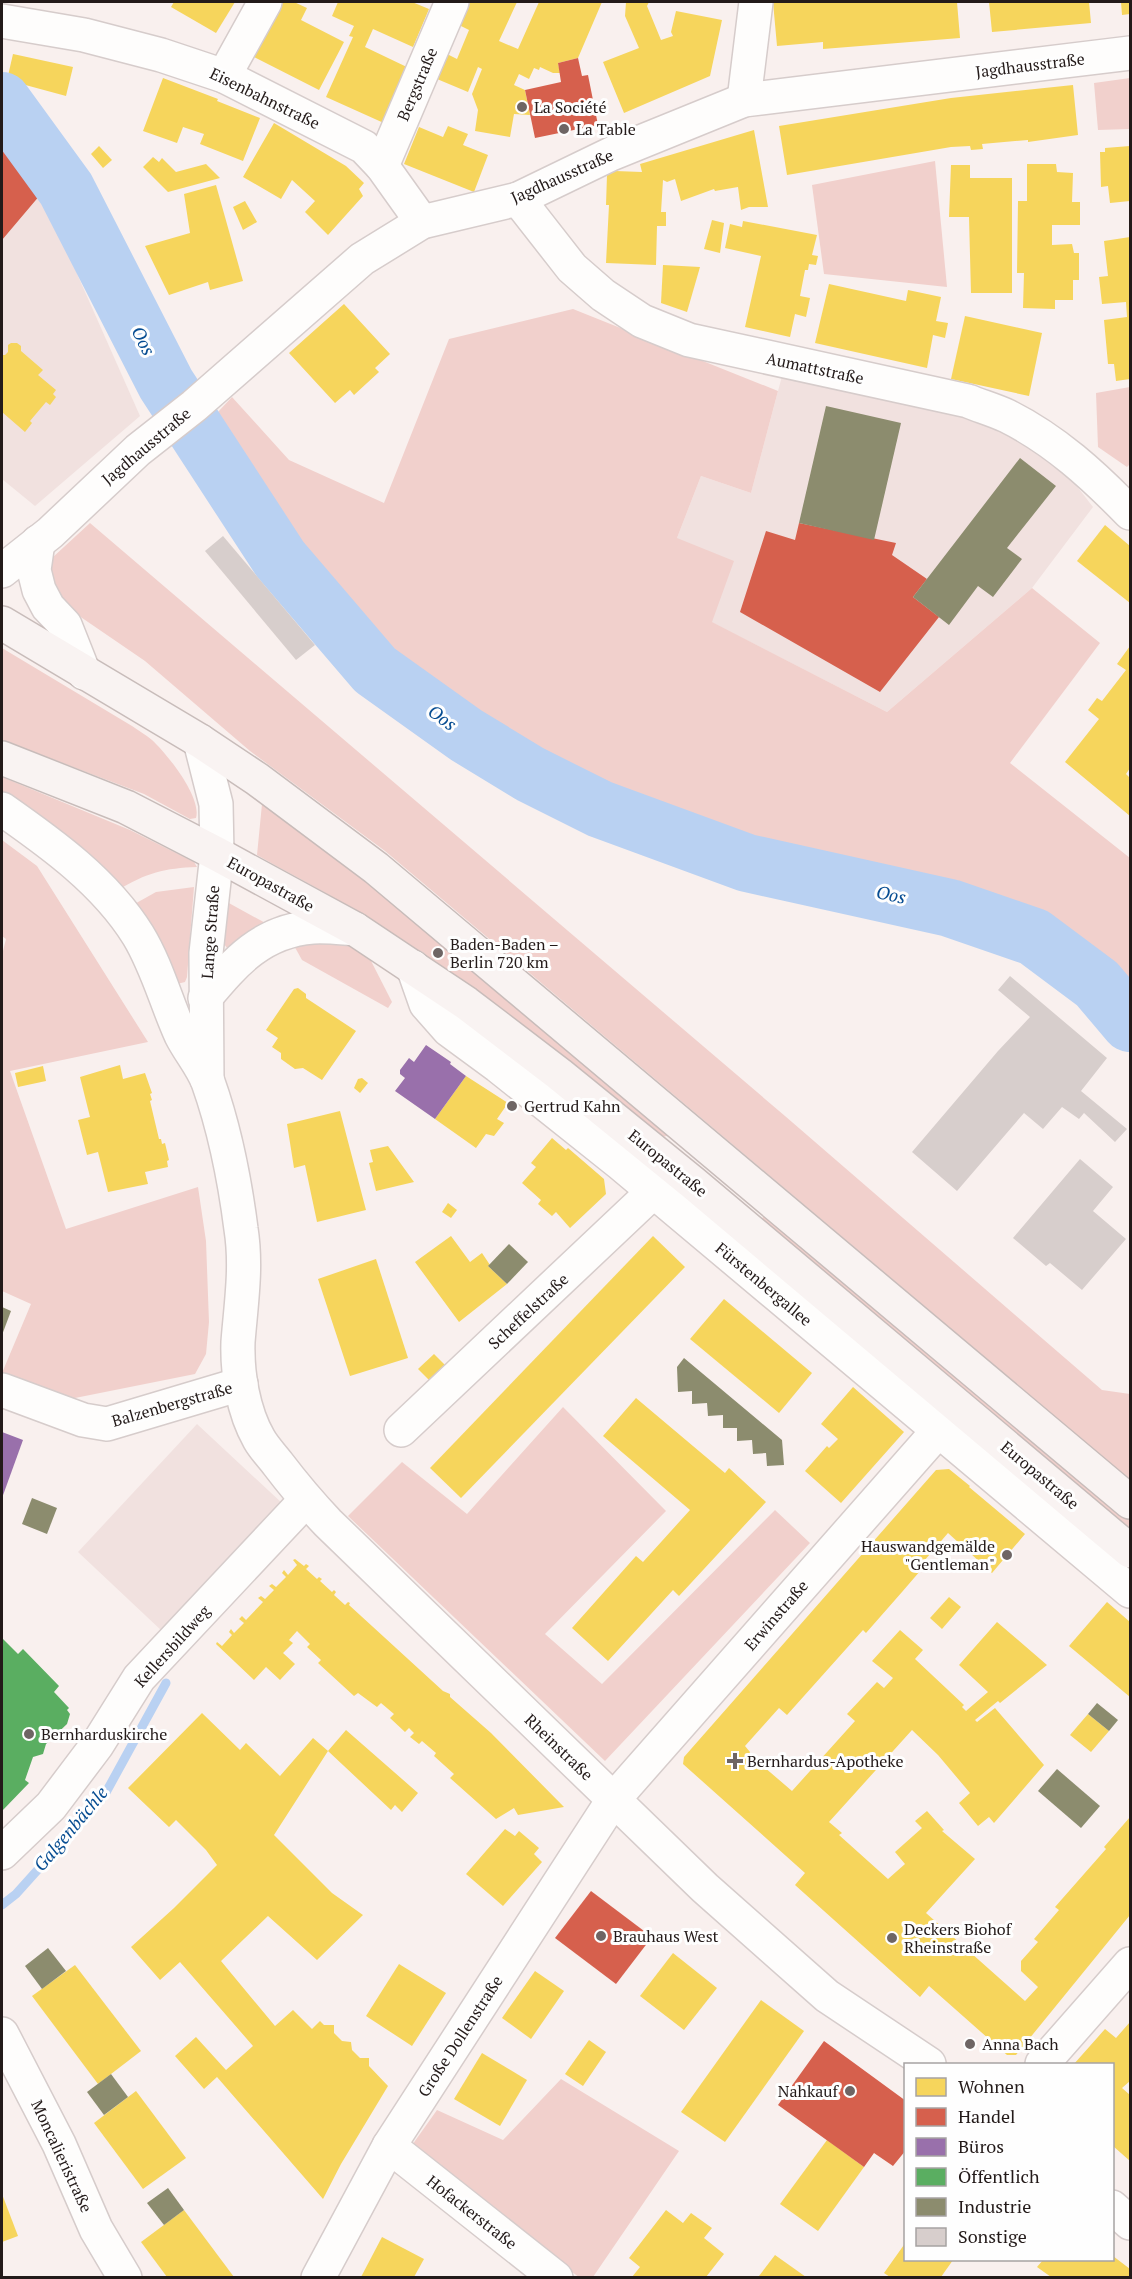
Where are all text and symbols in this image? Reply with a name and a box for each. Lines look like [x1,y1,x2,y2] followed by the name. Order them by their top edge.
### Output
[392,44,442,124] street label: Bergstraße
[974,47,1086,83] street label: Jagdhausstraße
[206,62,324,134] street label: Eisenbahnstraße
[534,96,606,118] place label: La Société
[515,100,529,114] marker: La Société
[576,118,636,140] place label: La Table
[557,122,571,136] marker: La Table
[507,144,617,208] street label: Jagdhausstraße
[126,322,161,359] water label: Oos
[764,347,866,389] street label: Aumattstraße
[97,402,195,490] street label: Jagdhausstraße
[423,699,462,736] water label: Oos
[224,851,318,917] street label: Europastraße
[874,879,908,909] water label: Oos
[196,884,224,980] street label: Lange Straße
[450,933,559,973] place label: Baden-Baden – Berlin 720 km
[431,946,445,960] marker: Baden-Baden – Berlin 720 km
[524,1095,621,1117] place label: Gertrud Kahn
[505,1099,519,1113] marker: Gertrud Kahn
[624,1124,712,1202] street label: Europastraße
[711,1237,817,1331] street label: Fürstenbergallee
[483,1268,573,1354] street label: Scheffelstraße
[109,1376,235,1432] street label: Balzenbergstraße
[996,1436,1084,1514] street label: Europastraße
[861,1535,995,1575] place label: Hauswandgemälde "Gentleman"
[1000,1548,1014,1562] marker: Hauswandgemälde "Gentleman"
[739,1575,813,1655] street label: Erwinstraße
[129,1600,215,1692] street label: Kellersbildweg
[520,1709,598,1785] street label: Rheinstraße
[41,1723,167,1745] place label: Bernharduskirche
[22,1727,36,1741] marker: Bernharduskirche
[747,1750,903,1772] place label: Bernhardus-Apotheke
[728,1754,742,1768] marker: Bernhardus-Apotheke
[28,1781,113,1876] water label: Galgenbächle
[904,1918,1013,1958] place label: Deckers Biohof Rheinstraße
[613,1925,719,1947] place label: Brauhaus West
[594,1929,608,1943] marker: Brauhaus West
[885,1931,899,1945] marker: Deckers Biohof Rheinstraße
[412,1971,508,2101] street label: Große Dollenstraße
[982,2033,1059,2055] place label: Anna Bach
[963,2037,977,2051] marker: Anna Bach
[904,2063,1114,2261] legend
[958,2074,1025,2098] text: Wohnen
[778,2080,840,2102] place label: Nahkauf
[843,2084,857,2098] marker: Nahkauf
[26,2096,98,2216] street label: Moncalieristraße
[958,2104,1015,2128] text: Handel
[958,2134,1004,2158] text: Büros
[958,2164,1040,2188] text: Öffentlich
[422,2170,522,2254] street label: Hofackerstraße
[958,2194,1031,2218] text: Industrie
[958,2224,1027,2248] text: Sonstige

